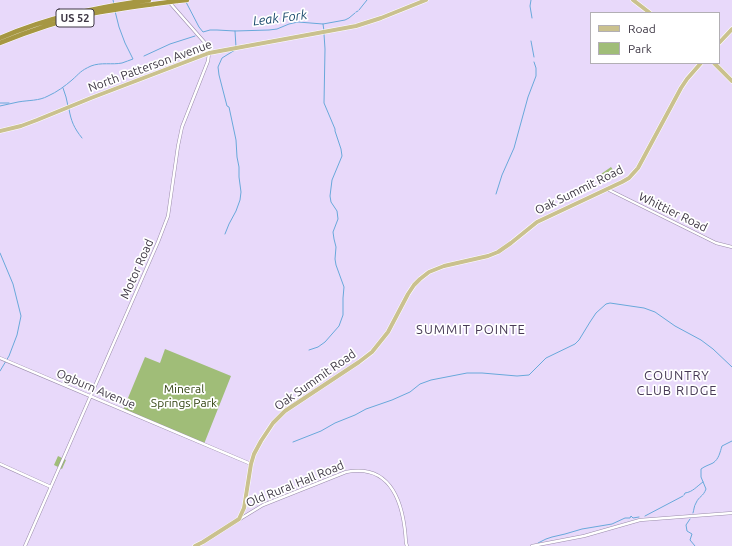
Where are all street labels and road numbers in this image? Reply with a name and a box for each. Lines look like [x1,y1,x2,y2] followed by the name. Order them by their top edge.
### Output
[56,9,94,27] road number: US 52
[86,37,214,95] street label: North Patterson Avenue
[533,162,625,218] street label: Oak Summit Road
[636,189,710,235] street label: Whittier Road
[117,237,157,301] street label: Motor Road
[271,347,359,413] street label: Oak Summit Road
[54,366,138,412] street label: Ogburn Avenue
[244,458,346,510] street label: Old Rural Hall Road

